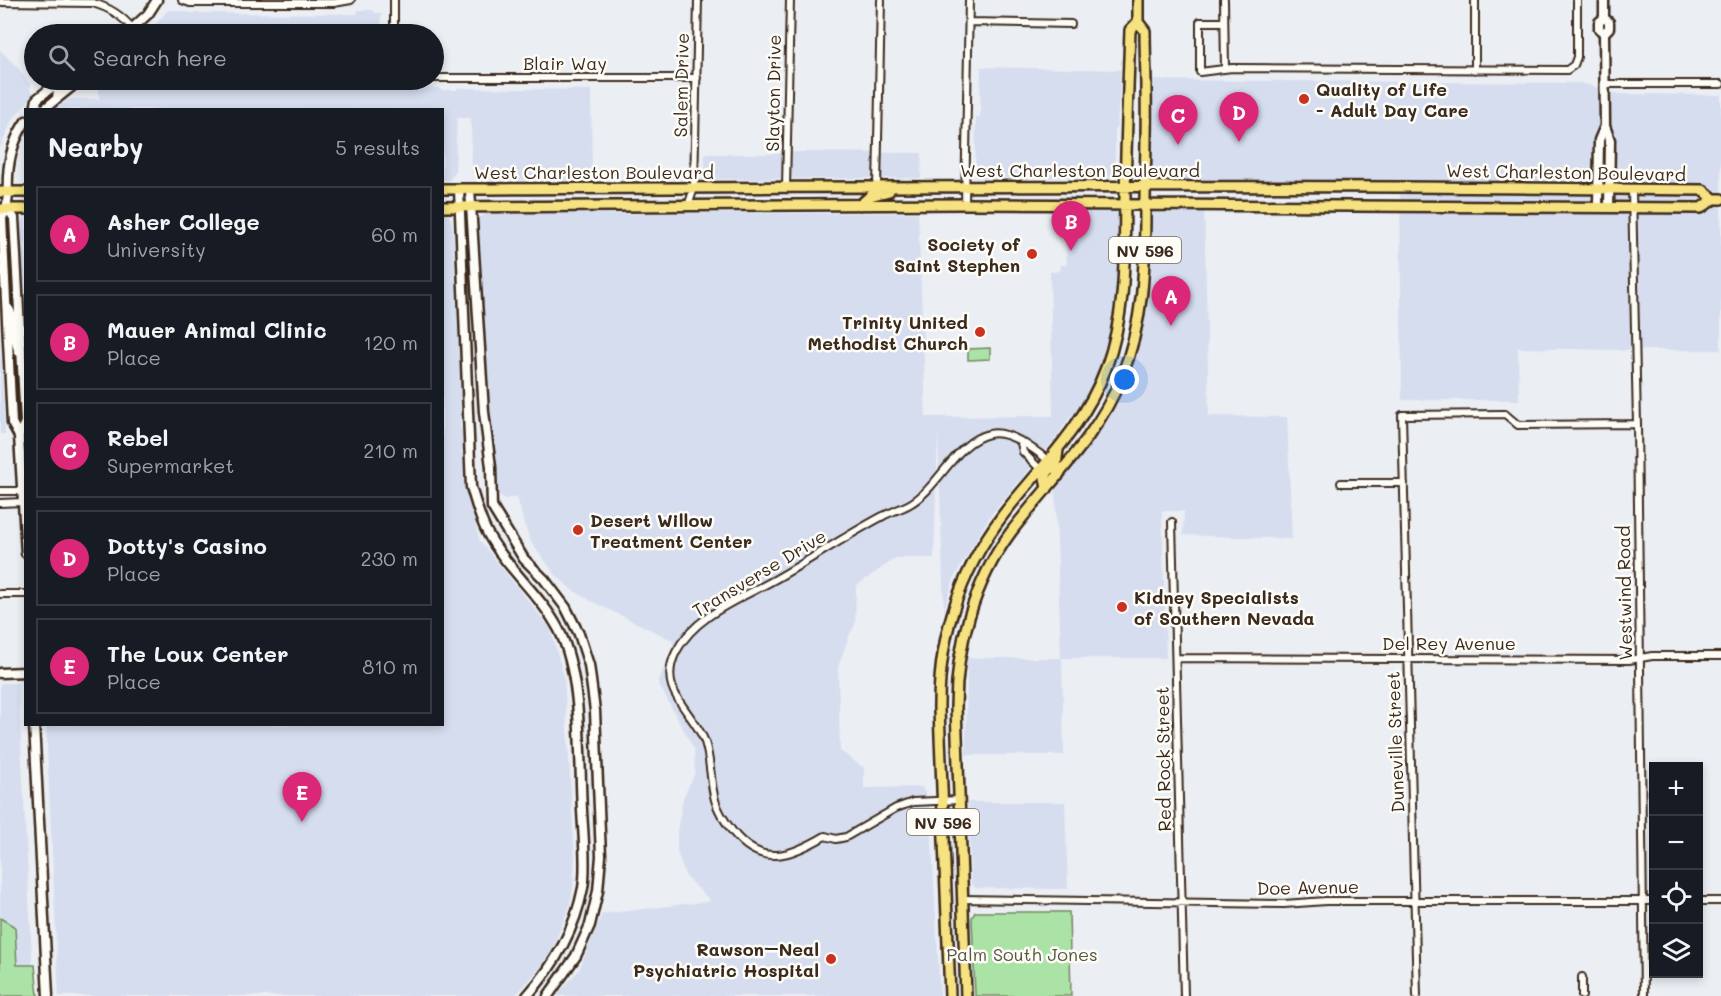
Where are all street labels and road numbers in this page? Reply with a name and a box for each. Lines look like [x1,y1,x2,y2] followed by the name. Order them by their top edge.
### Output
[668,32,694,138] street label: Salem Drive
[760,34,786,152] street label: Slayton Drive
[523,51,607,75] street label: Blair Way
[960,158,1200,182] street label: West Charleston Boulevard
[1446,158,1686,186] street label: West Charleston Boulevard
[474,160,714,184] street label: West Charleston Boulevard
[1109,237,1181,263] road number: NV 596
[688,524,830,622] street label: Transverse Drive
[1611,525,1637,661] street label: Westwind Road
[1382,631,1516,655] street label: Del Rey Avenue
[1381,671,1409,813] street label: Duneville Street
[1150,686,1176,832] street label: Red Rock Street
[907,809,979,835] road number: NV 596
[1257,874,1359,900] street label: Doe Avenue

